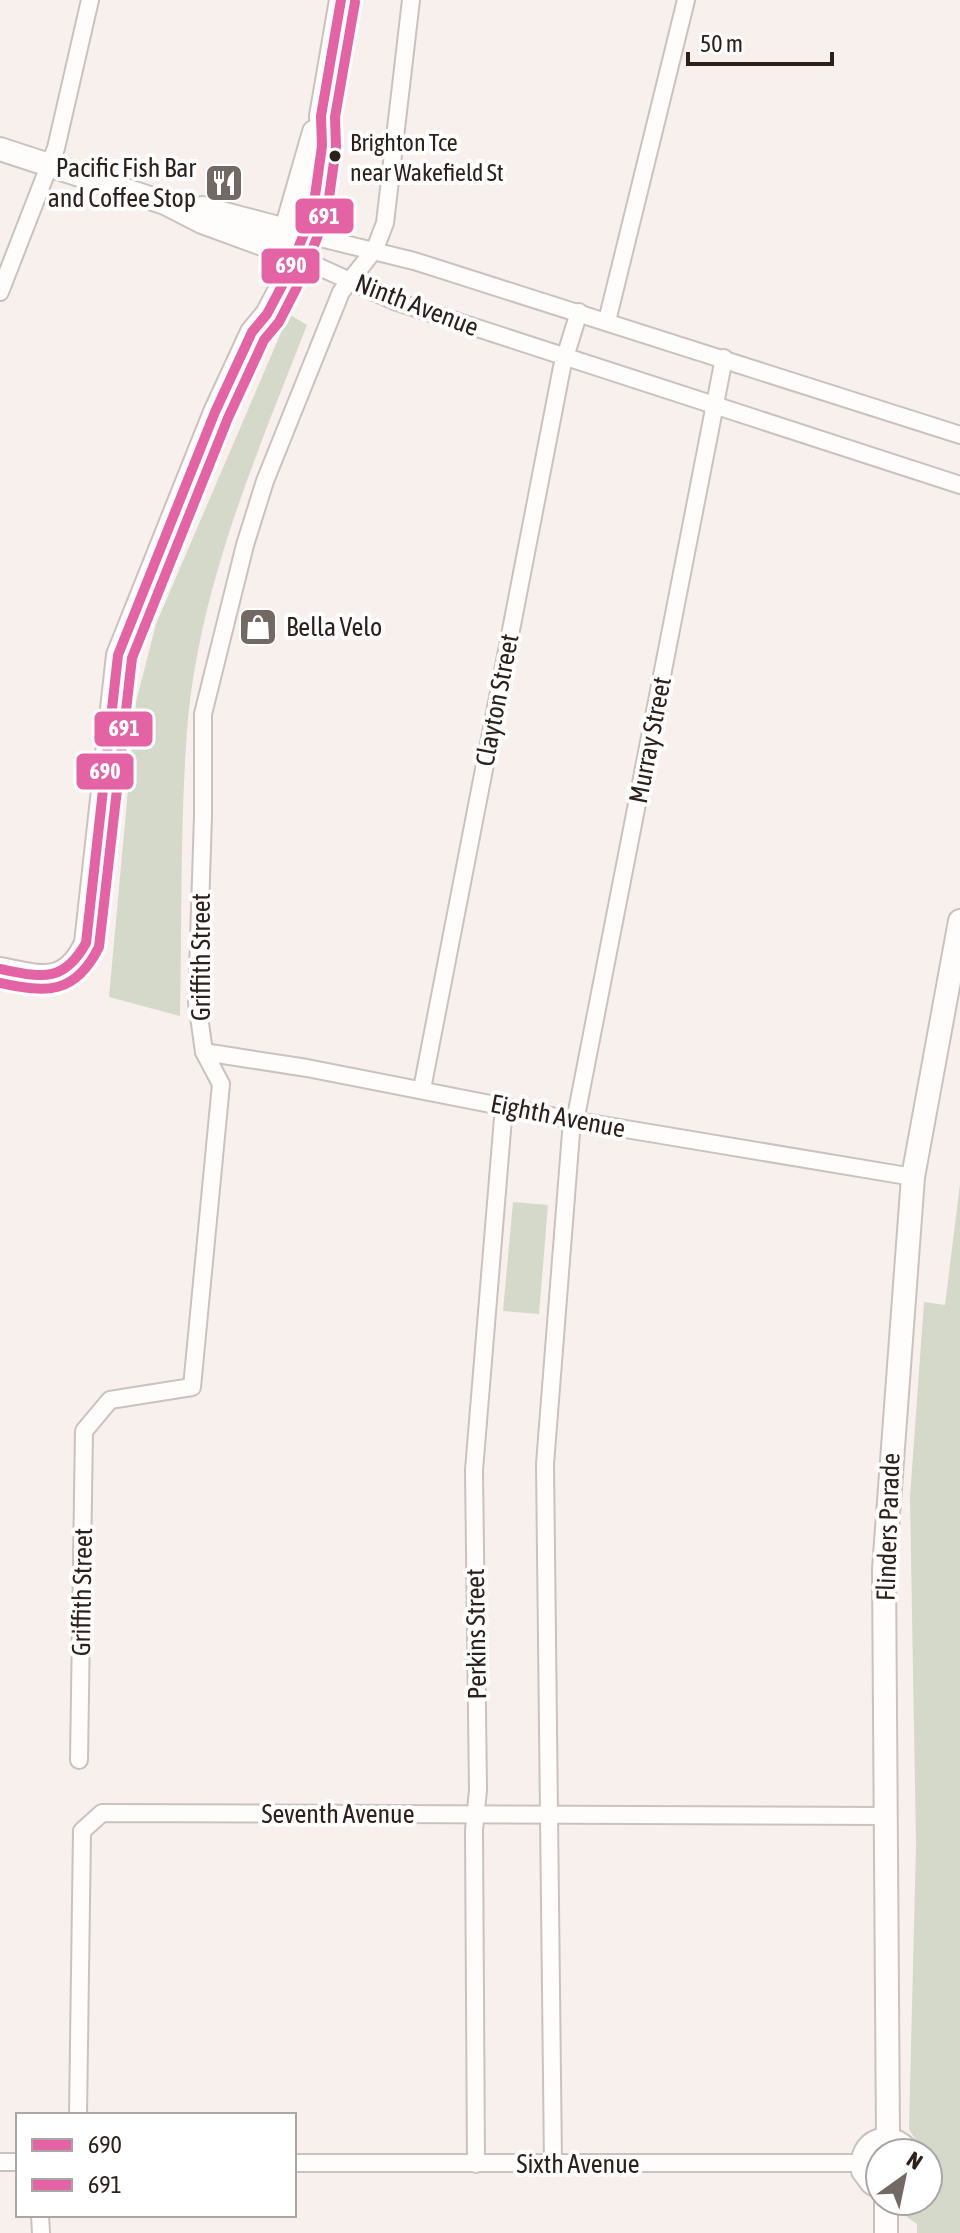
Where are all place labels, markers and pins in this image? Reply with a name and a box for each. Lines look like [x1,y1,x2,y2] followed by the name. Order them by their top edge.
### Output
[350,129,504,186] place label: Brighton Tce near Wakefield St
[327,148,343,164] marker: Brighton Tce near Wakefield St
[48,153,196,213] place label: Pacific Fish Bar and Coffee Stop
[203,162,245,204] restaurant icon: Pacific Fish Bar and Coffee Stop
[237,606,279,648] shop icon: Bella Velo
[286,612,382,642] place label: Bella Velo

